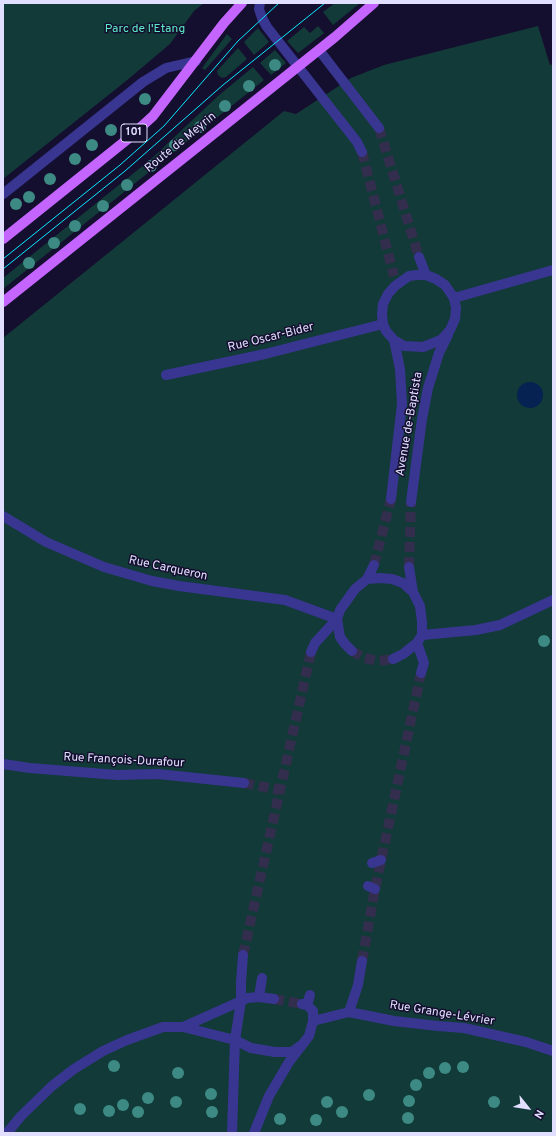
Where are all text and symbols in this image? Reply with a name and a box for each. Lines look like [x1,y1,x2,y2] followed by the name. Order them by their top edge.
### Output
[105,23,185,37] park label: Parc de l'Etang
[142,110,220,176] street label: Route de Meyrin
[121,124,147,142] road number: 101
[227,320,315,356] street label: Rue Oscar-Bider
[394,371,426,477] street label: Avenue de-Baptista
[127,554,209,584] street label: Rue Carqueron
[63,751,185,771] street label: Rue François-Durafour
[388,999,496,1029] street label: Rue Grange-Lévrier
[508,1088,548,1128] north arrow
[530,1107,546,1121] text: N

